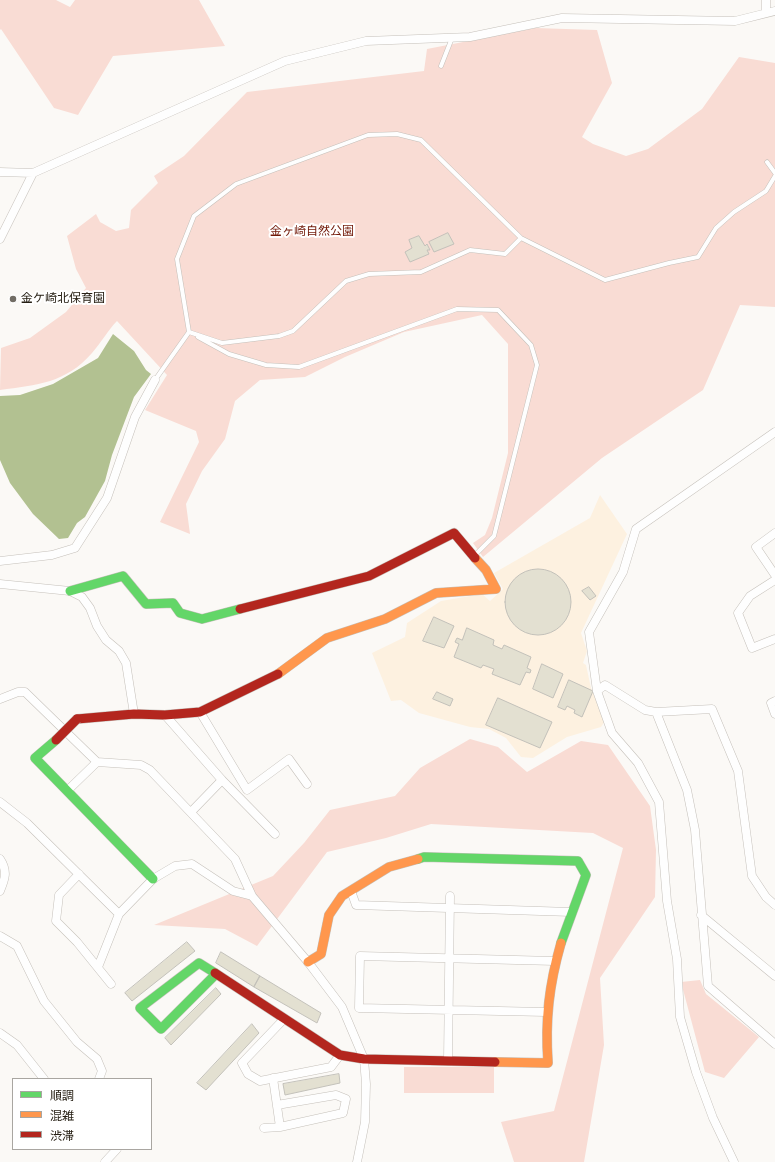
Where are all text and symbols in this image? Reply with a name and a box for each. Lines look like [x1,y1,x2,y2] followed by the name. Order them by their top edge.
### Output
[270,225,354,239] park label: 金ヶ崎自然公園
[21,292,105,306] place label: 金ケ崎北保育園
[8,294,18,304] marker: 金ケ崎北保育園
[12,1078,152,1150] legend
[50,1089,74,1103] text: 順調
[50,1109,74,1123] text: 混雑
[50,1129,74,1143] text: 渋滞

